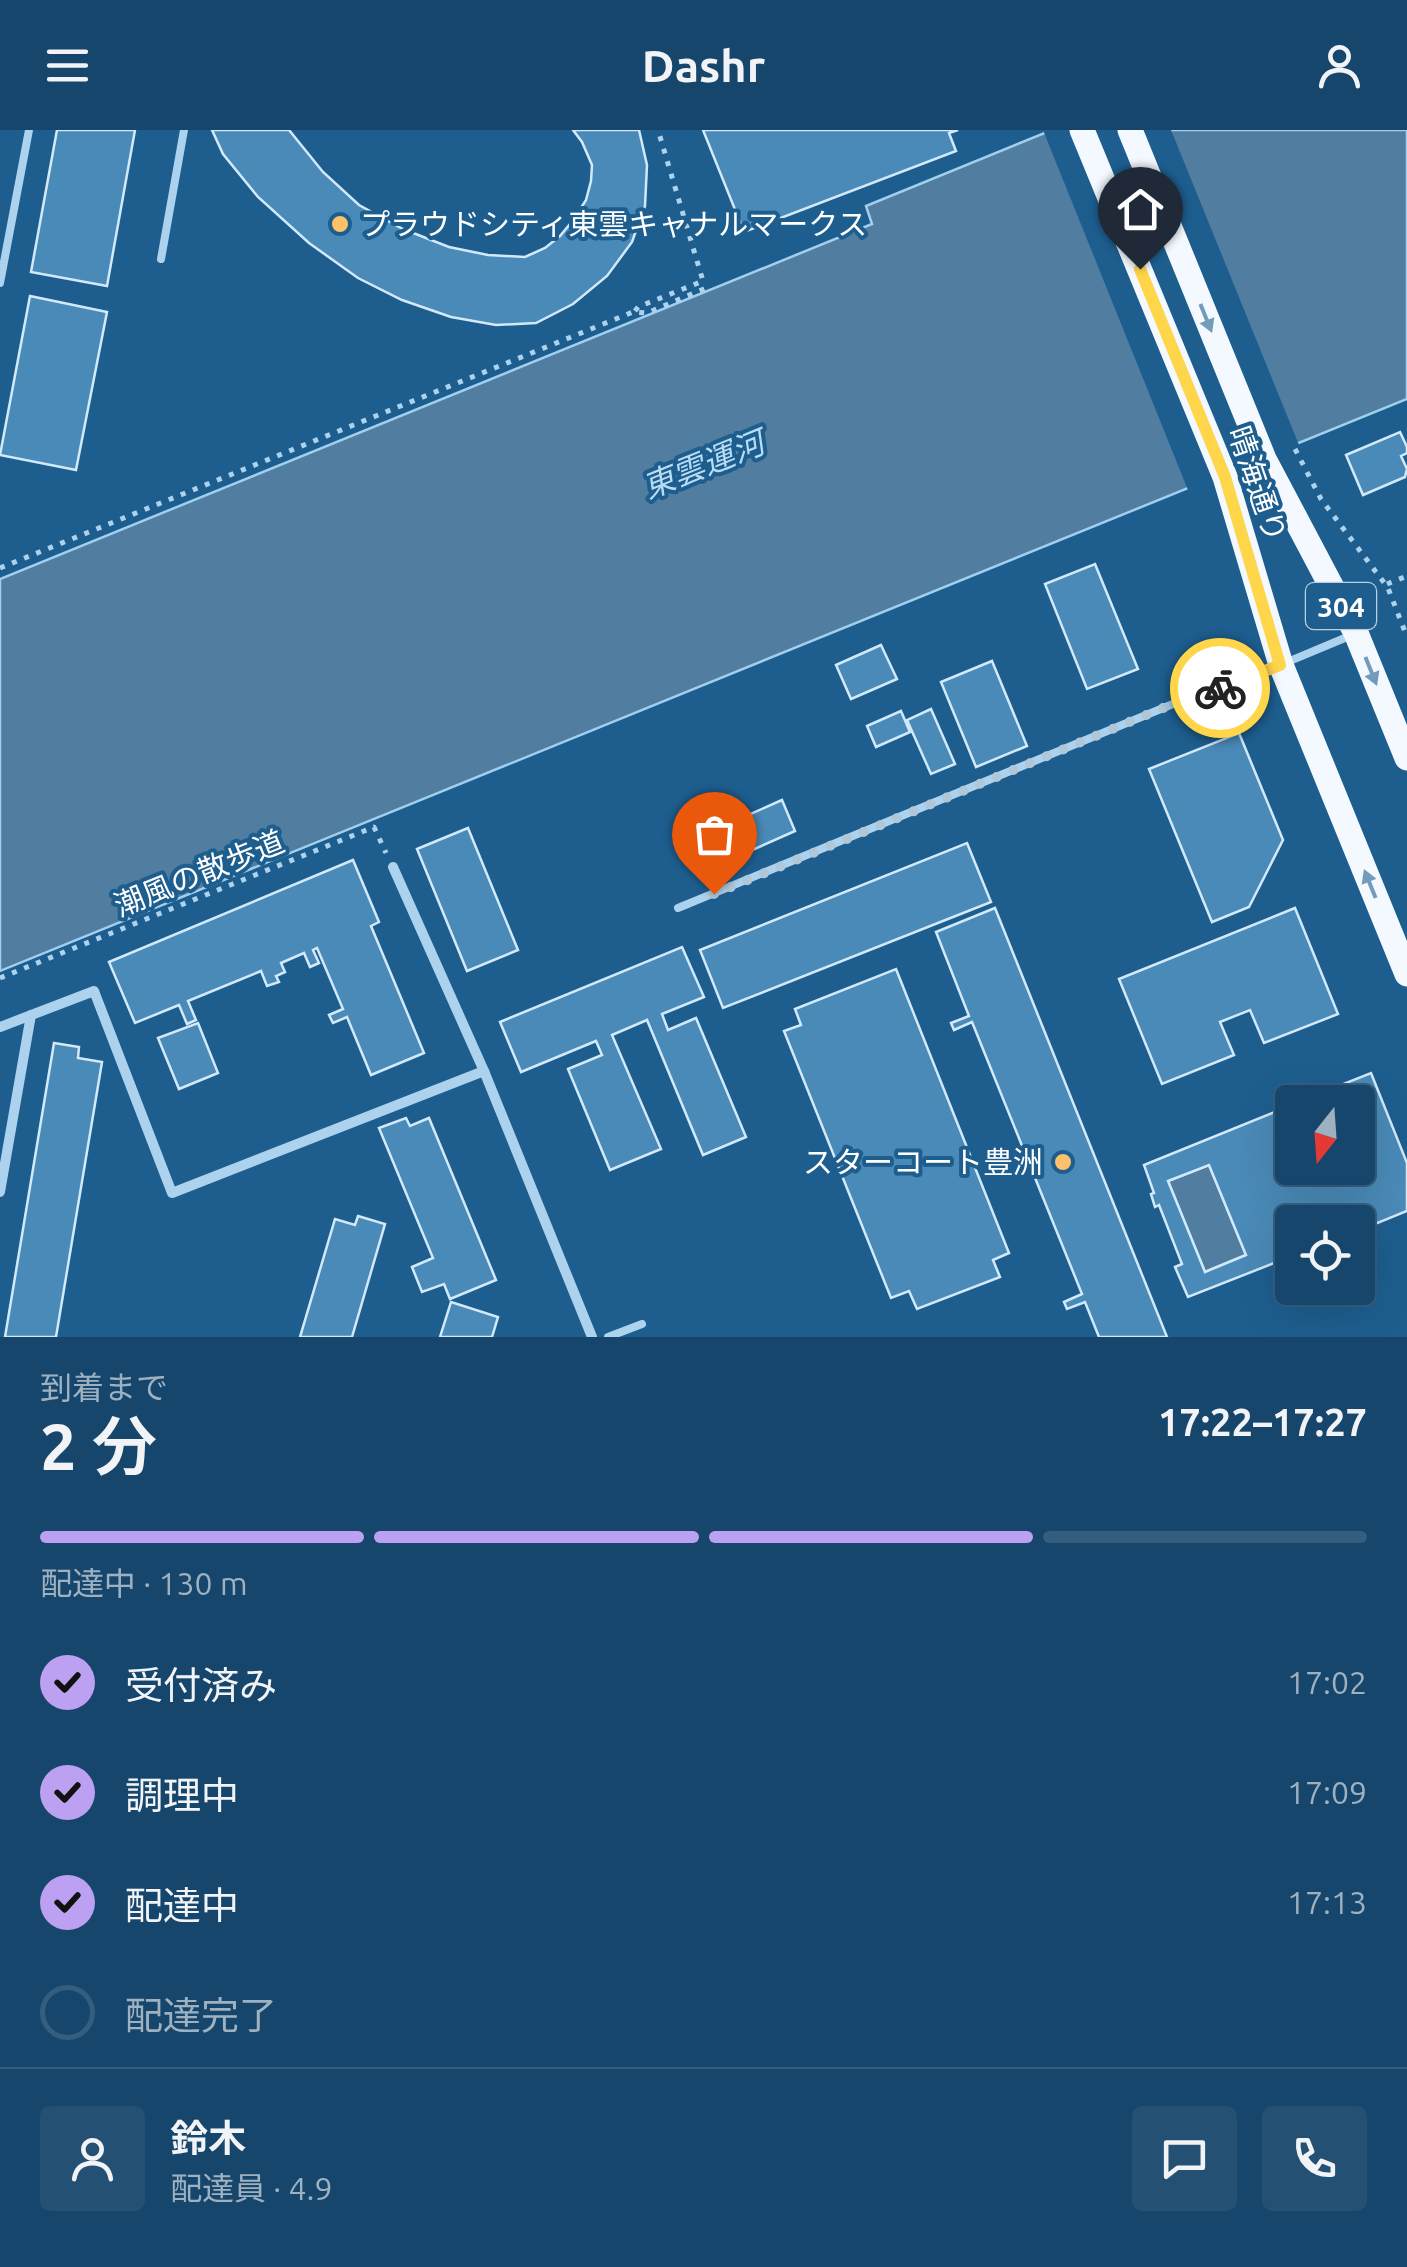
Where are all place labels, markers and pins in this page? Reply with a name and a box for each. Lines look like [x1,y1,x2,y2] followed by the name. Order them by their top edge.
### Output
[1098,167,1183,270] pin
[360,207,867,241] place label: プラウドシティ東雲キャナルマークス
[329,213,351,235] marker: プラウドシティ東雲キャナルマークス
[672,792,757,895] pin
[803,1145,1043,1179] place label: スターコート豊洲
[1052,1151,1074,1173] marker: スターコート豊洲

